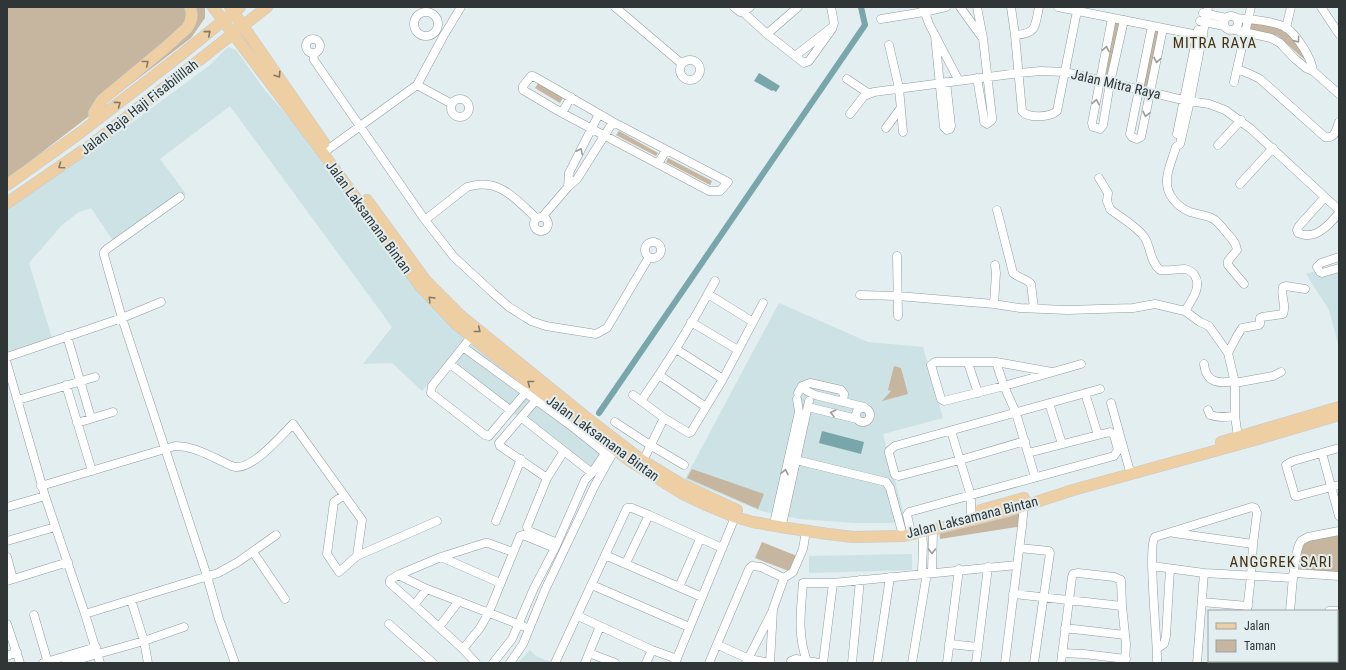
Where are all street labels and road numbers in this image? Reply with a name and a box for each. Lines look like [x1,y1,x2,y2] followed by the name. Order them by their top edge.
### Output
[77,56,201,158] street label: Jalan Raja Haji Fisabilillah
[1070,66,1162,102] street label: Jalan Mitra Raya
[323,158,415,276] street label: Jalan Laksamana Bintan
[544,392,662,484] street label: Jalan Laksamana Bintan
[904,493,1040,541] street label: Jalan Laksamana Bintan

